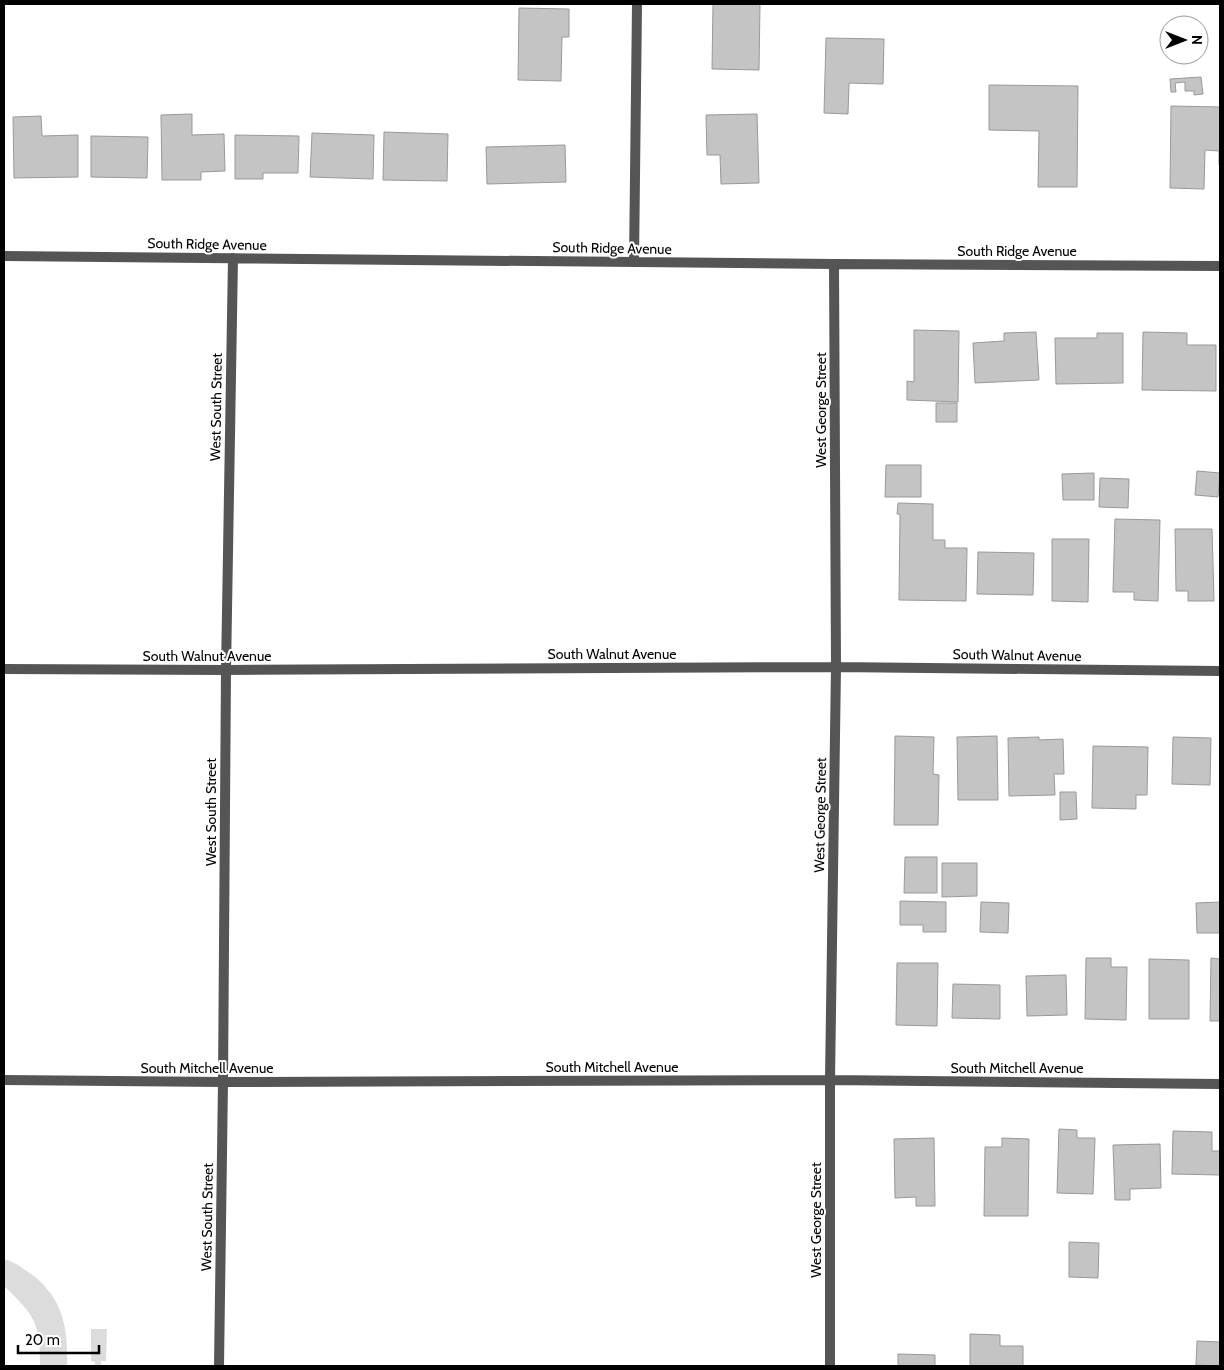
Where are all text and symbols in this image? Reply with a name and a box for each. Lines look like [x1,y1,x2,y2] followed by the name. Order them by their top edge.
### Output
[1159,15,1209,65] north arrow
[1188,35,1206,45] text: N
[147,234,267,254] street label: South Ridge Avenue
[552,238,672,258] street label: South Ridge Avenue
[957,242,1077,260] street label: South Ridge Avenue
[206,352,226,461] street label: West South Street
[812,352,830,468] street label: West George Street
[548,645,676,663] street label: South Walnut Avenue
[952,645,1082,665] street label: South Walnut Avenue
[143,647,271,665] street label: South Walnut Avenue
[810,757,830,873] street label: West George Street
[202,758,220,866] street label: West South Street
[546,1058,678,1076] street label: South Mitchell Avenue
[141,1059,273,1077] street label: South Mitchell Avenue
[951,1059,1083,1077] street label: South Mitchell Avenue
[197,1162,217,1271] street label: West South Street
[807,1162,825,1278] street label: West George Street
[18,1322,99,1354] scale bar
[25,1331,60,1349] text: 20 m

